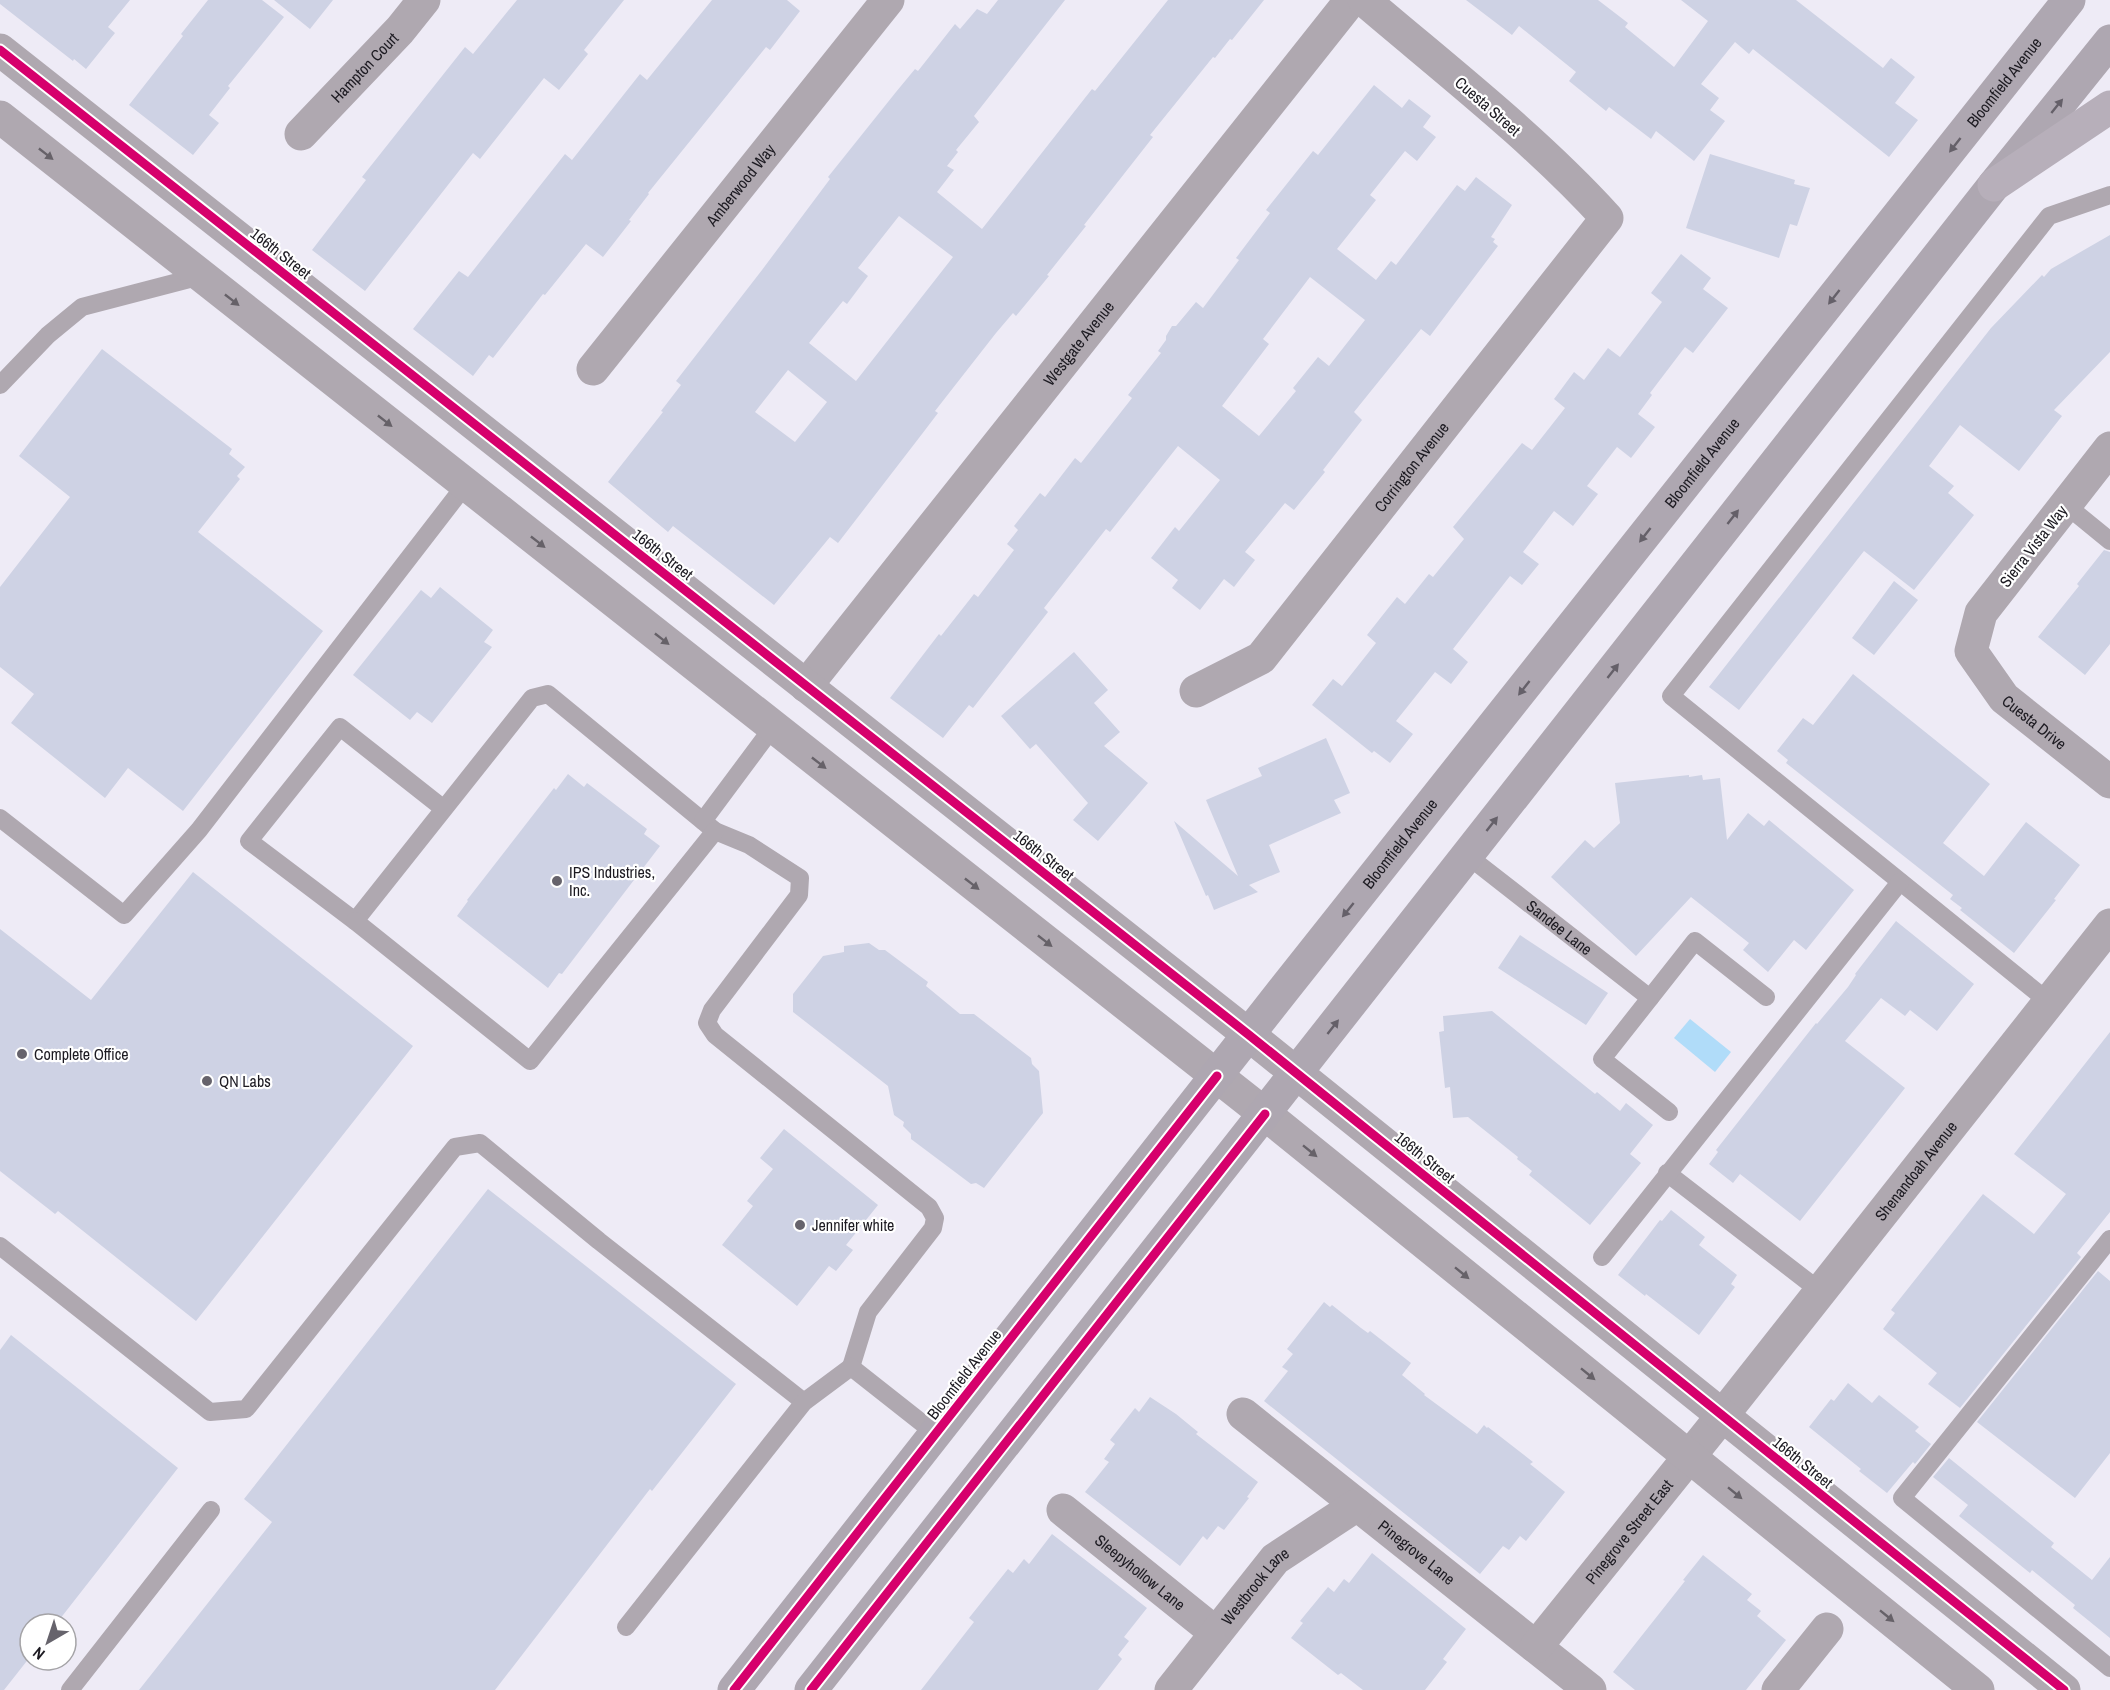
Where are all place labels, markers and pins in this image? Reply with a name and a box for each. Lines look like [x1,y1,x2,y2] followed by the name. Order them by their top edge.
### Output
[569,861,655,901] place label: IPS Industries, Inc.
[550,874,564,888] marker: IPS Industries, Inc.
[34,1043,129,1065] place label: Complete Office
[15,1047,29,1061] marker: Complete Office
[219,1070,271,1092] place label: QN Labs
[200,1074,214,1088] marker: QN Labs
[812,1214,894,1236] place label: Jennifer white
[793,1218,807,1232] marker: Jennifer white

